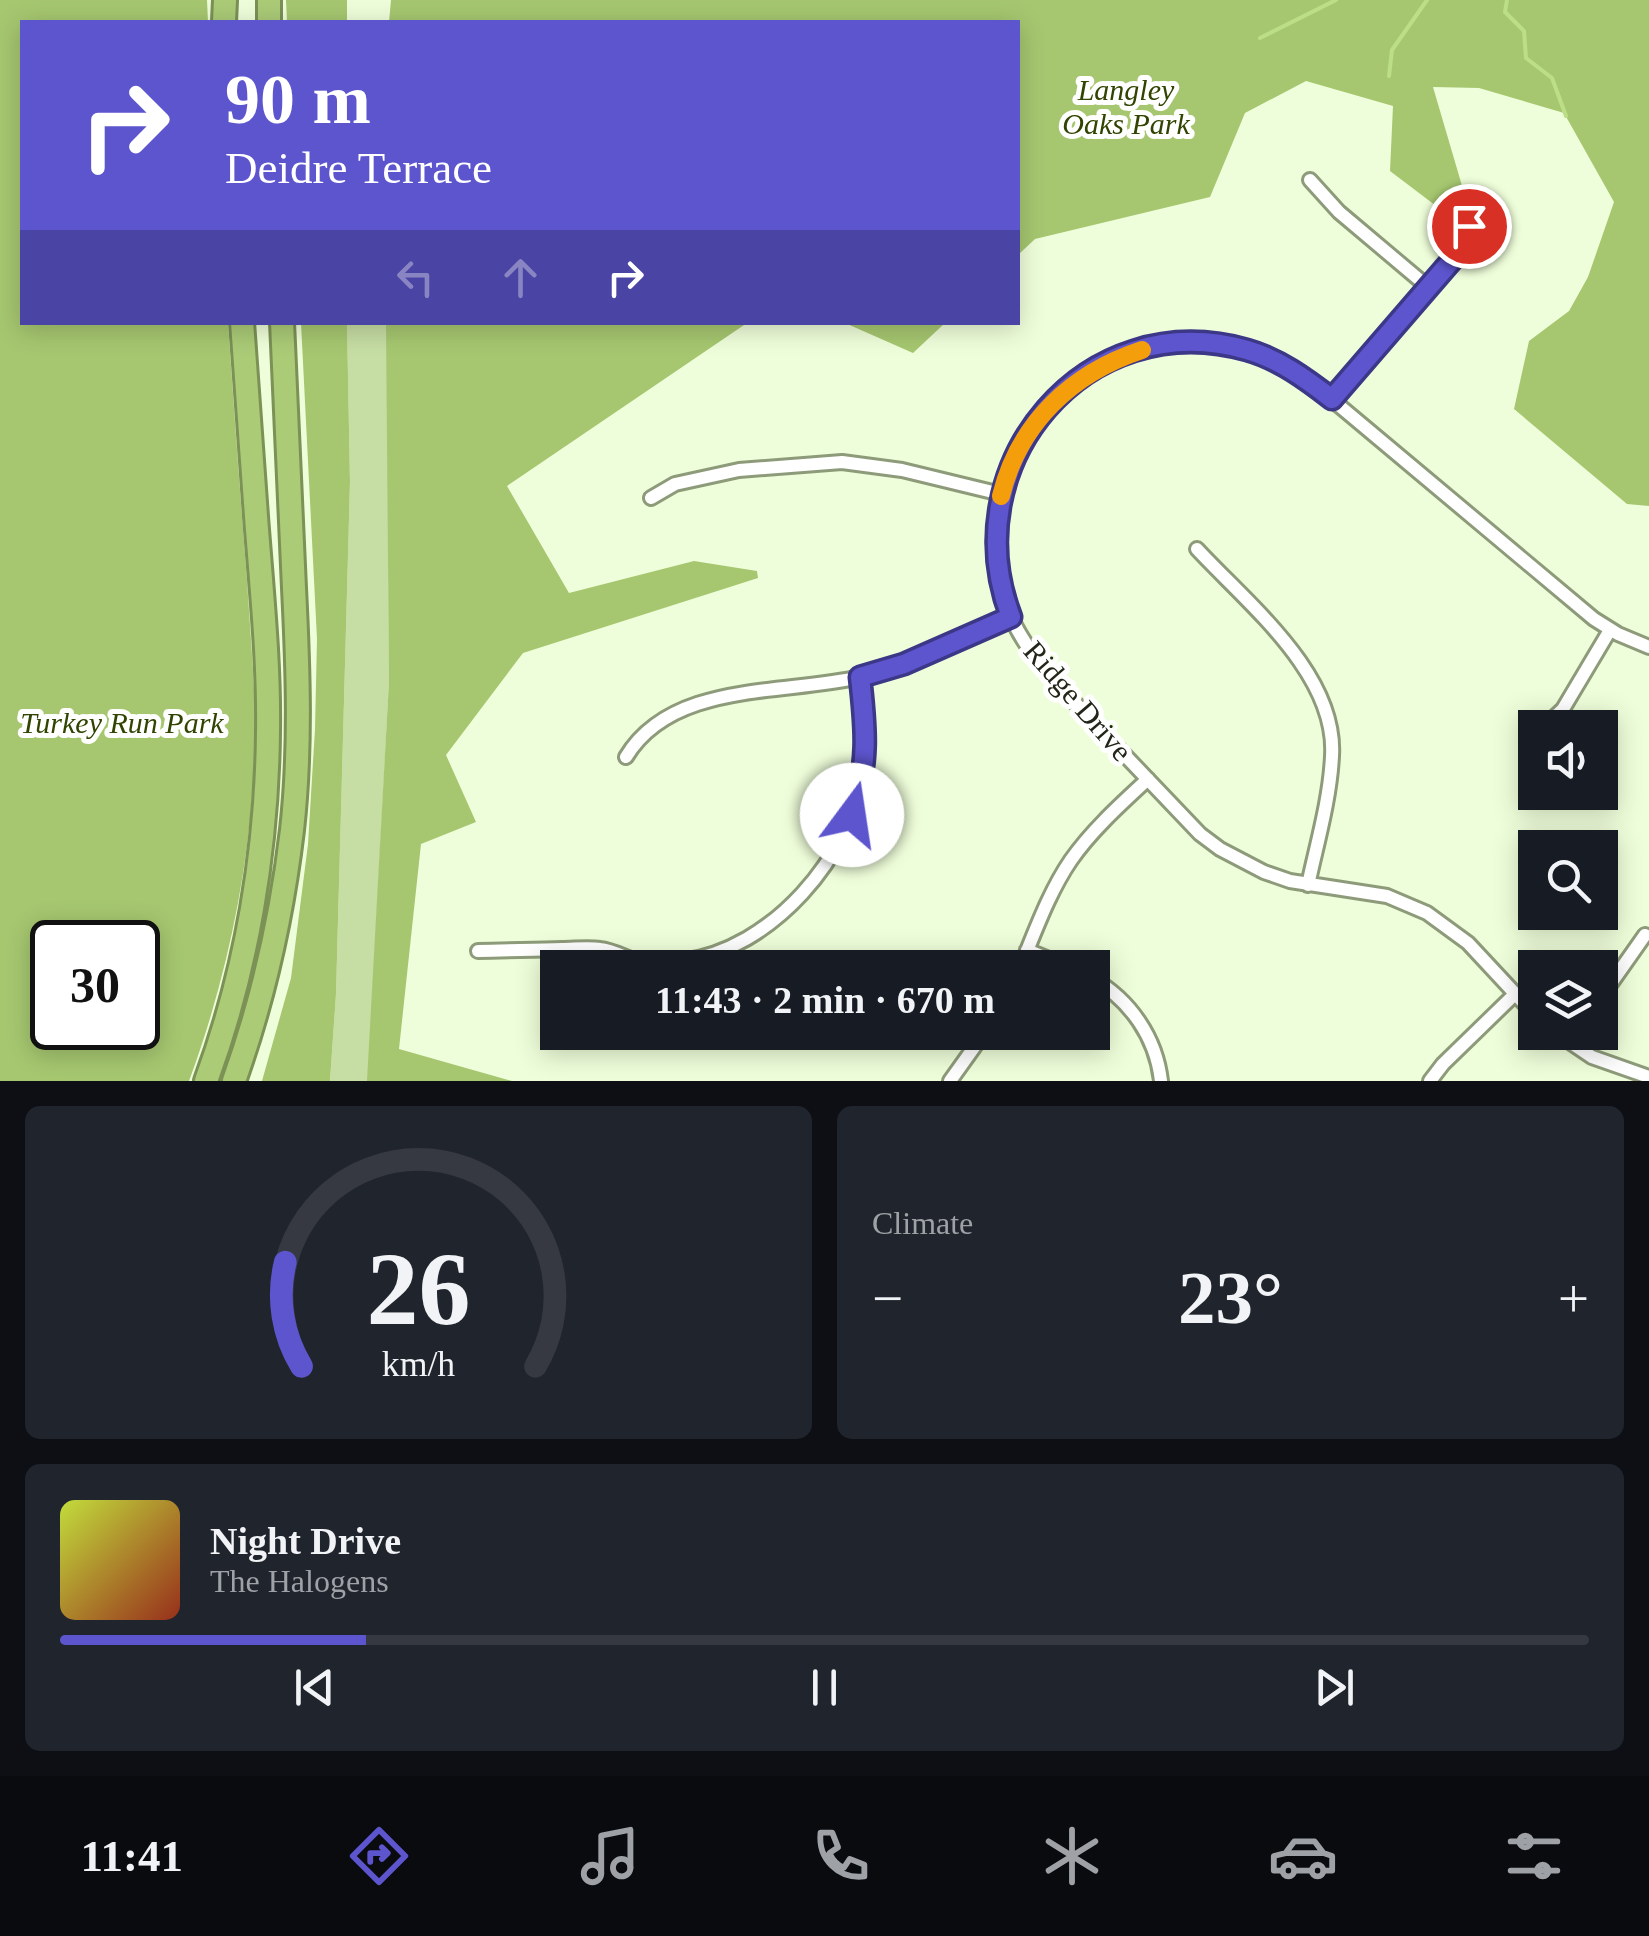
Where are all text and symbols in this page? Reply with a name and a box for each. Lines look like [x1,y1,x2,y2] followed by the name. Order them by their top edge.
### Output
[60,60,190,190] icon: right
[225,61,371,138] text: 90 m
[1062,73,1190,140] park label: Langley Oaks Park
[225,143,492,193] text: Deidre Terrace
[1427,184,1512,269] pin
[1442,199,1497,254] icon: arrive
[388,250,443,305] icon: left
[493,250,548,305] icon: ahead
[598,250,653,305] icon: right
[1018,634,1139,767] street label: Ridge Drive
[20,706,224,739] park label: Turkey Run Park
[1518,710,1618,1050] map controls
[1518,710,1618,810] button: sound
[800,763,904,867] position arrow
[1518,830,1618,930] button: search
[30,920,160,1050] speed limit sign: 30
[1518,950,1618,1050] button: layers
[655,979,995,1021] text: 11:43 · 2 min · 670 m
[872,1205,973,1241] text: Climate
[367,1231,471,1346] text: 26
[1178,1256,1283,1339] text: 23°
[872,1268,903,1329] text: −
[1558,1268,1589,1329] text: +
[382,1344,455,1384] text: km/h
[210,1520,401,1562] text: Night Drive
[210,1563,389,1599] text: The Halogens
[287,1660,342,1715] icon: previous
[797,1660,852,1715] icon: pause
[1307,1660,1362,1715] icon: next
[344,1821,414,1891] icon: directions
[575,1821,645,1891] icon: music
[806,1821,876,1891] icon: phone
[1037,1821,1107,1891] icon: climate
[1268,1821,1338,1891] icon: car
[1499,1821,1569,1891] icon: filters
[80,1831,183,1881] text: 11:41

